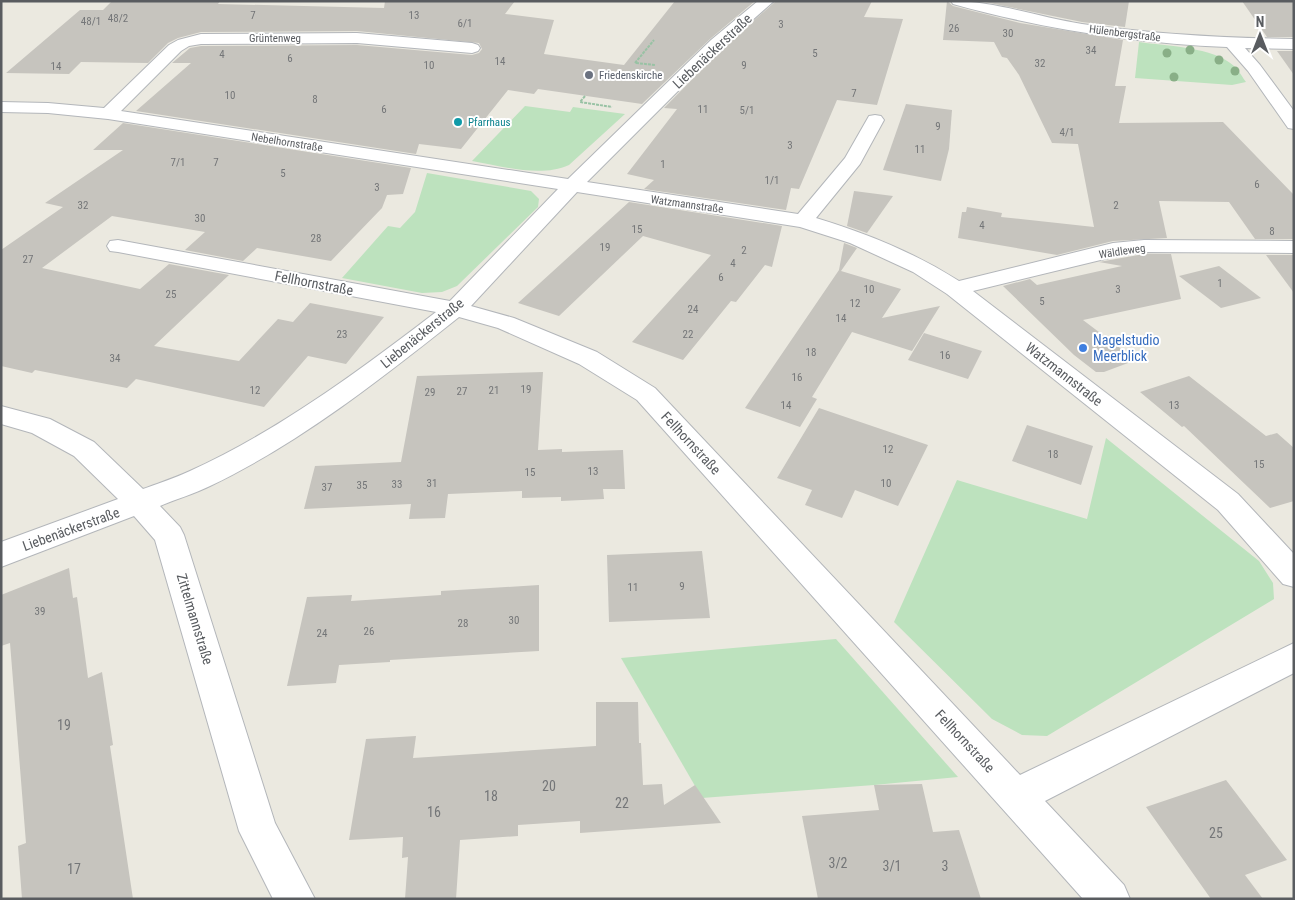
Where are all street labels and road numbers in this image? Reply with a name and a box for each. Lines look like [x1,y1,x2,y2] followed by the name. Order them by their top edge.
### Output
[669,10,755,92] street label: Liebenäckerstraße
[1088,23,1161,44] street label: Hülenbergstraße
[249,32,301,45] street label: Grüntenweg
[250,130,324,155] street label: Nebelhornstraße
[650,193,724,216] street label: Watzmannstraße
[1098,241,1146,262] street label: Wäldleweg
[273,268,355,299] street label: Fellhornstraße
[377,294,467,371] street label: Liebenäckerstraße
[1022,339,1106,409] street label: Watzmannstraße
[658,408,724,478] street label: Fellhornstraße
[20,504,122,554] street label: Liebenäckerstraße
[174,571,217,667] street label: Zittelmannstraße
[932,706,998,776] street label: Fellhornstraße

